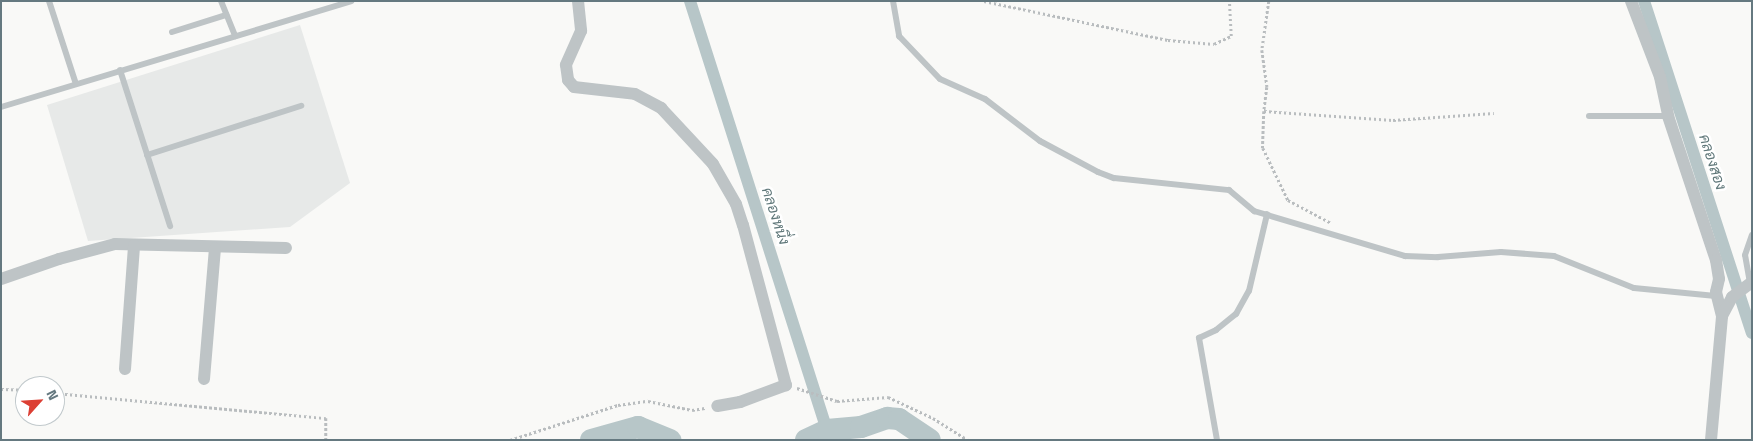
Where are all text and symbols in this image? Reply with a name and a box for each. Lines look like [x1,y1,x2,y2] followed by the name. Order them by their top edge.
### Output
[1696,132,1730,192] water label: คลองสอง
[758,185,794,247] water label: คลองหนึ่ง
[15,376,65,426] north arrow
[41,386,65,404] text: N

